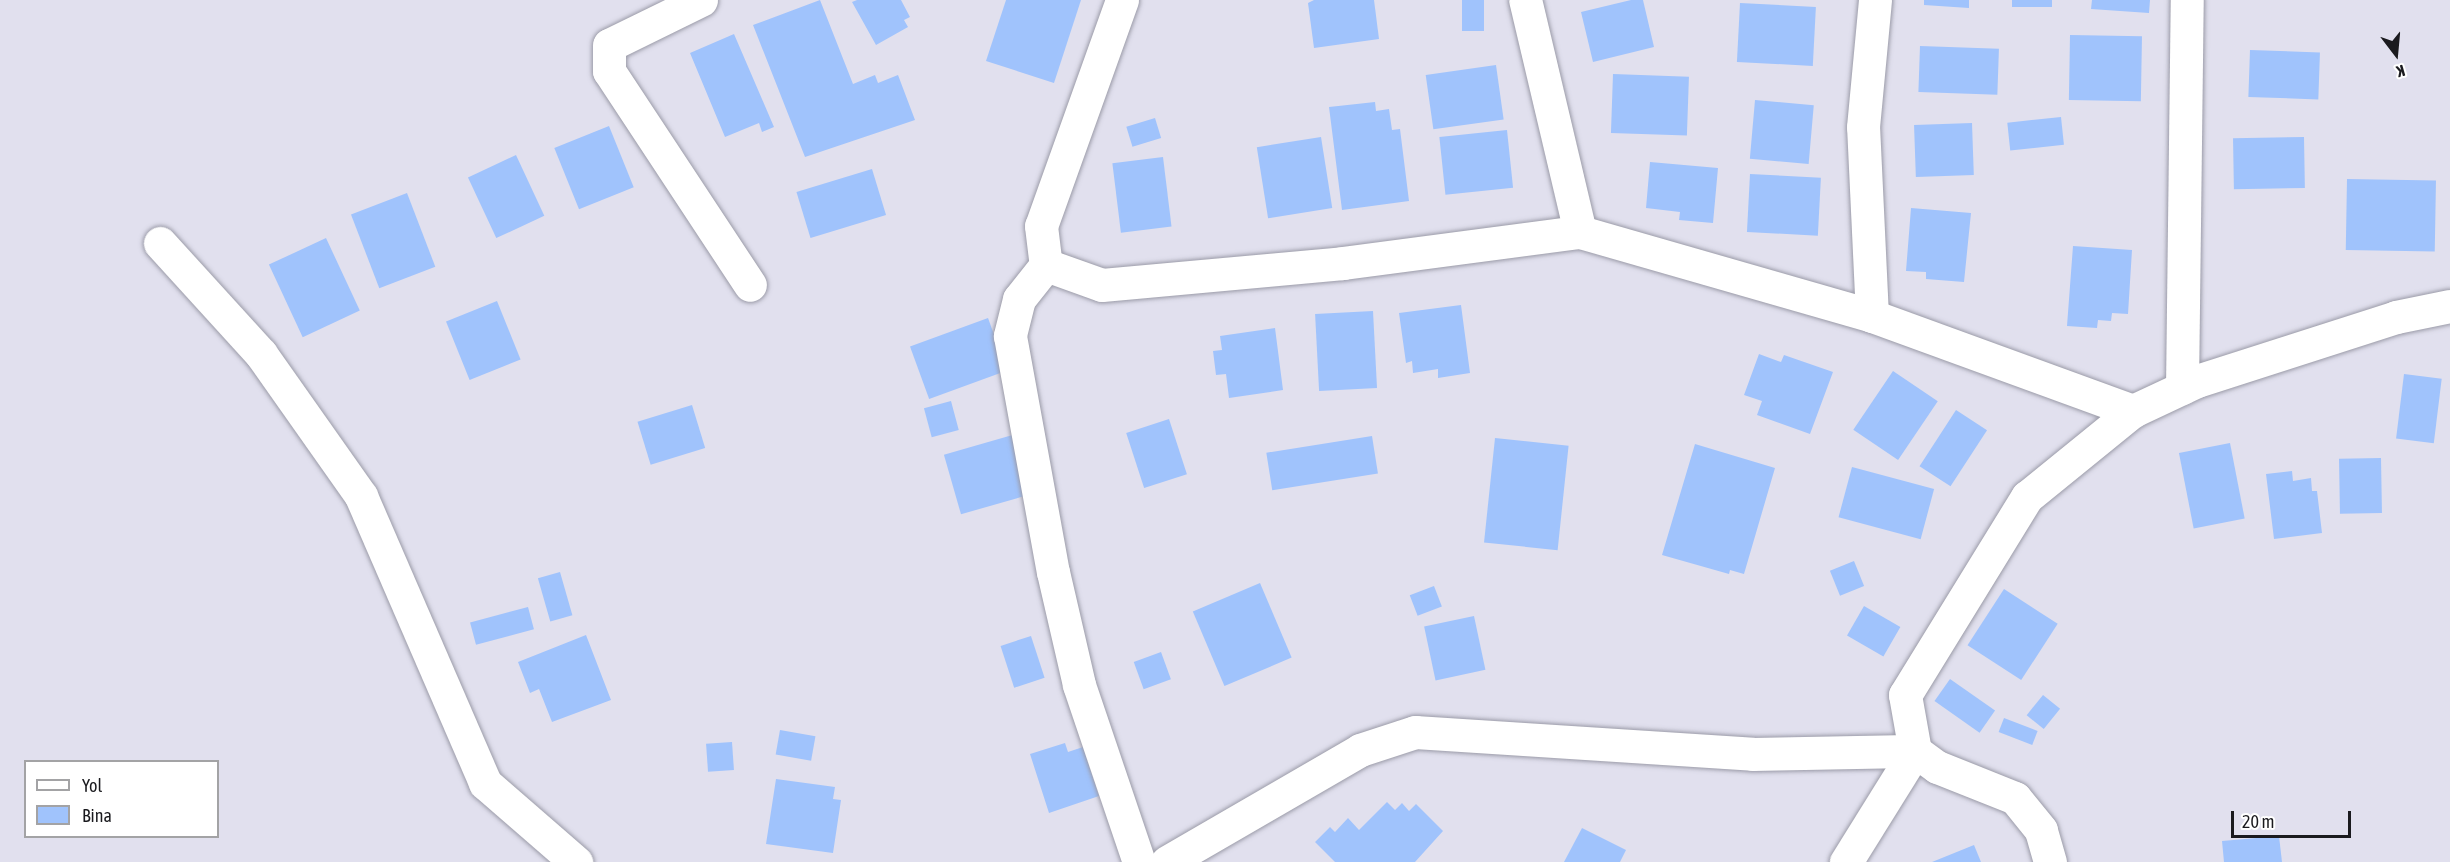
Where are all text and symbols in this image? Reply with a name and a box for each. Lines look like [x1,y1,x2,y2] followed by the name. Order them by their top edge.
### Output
[2366,24,2426,84] north arrow
[2395,62,2407,81] text: K
[24,760,219,838] legend
[82,775,102,796] text: Yol
[2234,799,2354,837] scale bar
[82,805,112,826] text: Bina
[2242,811,2274,832] text: 20 m

